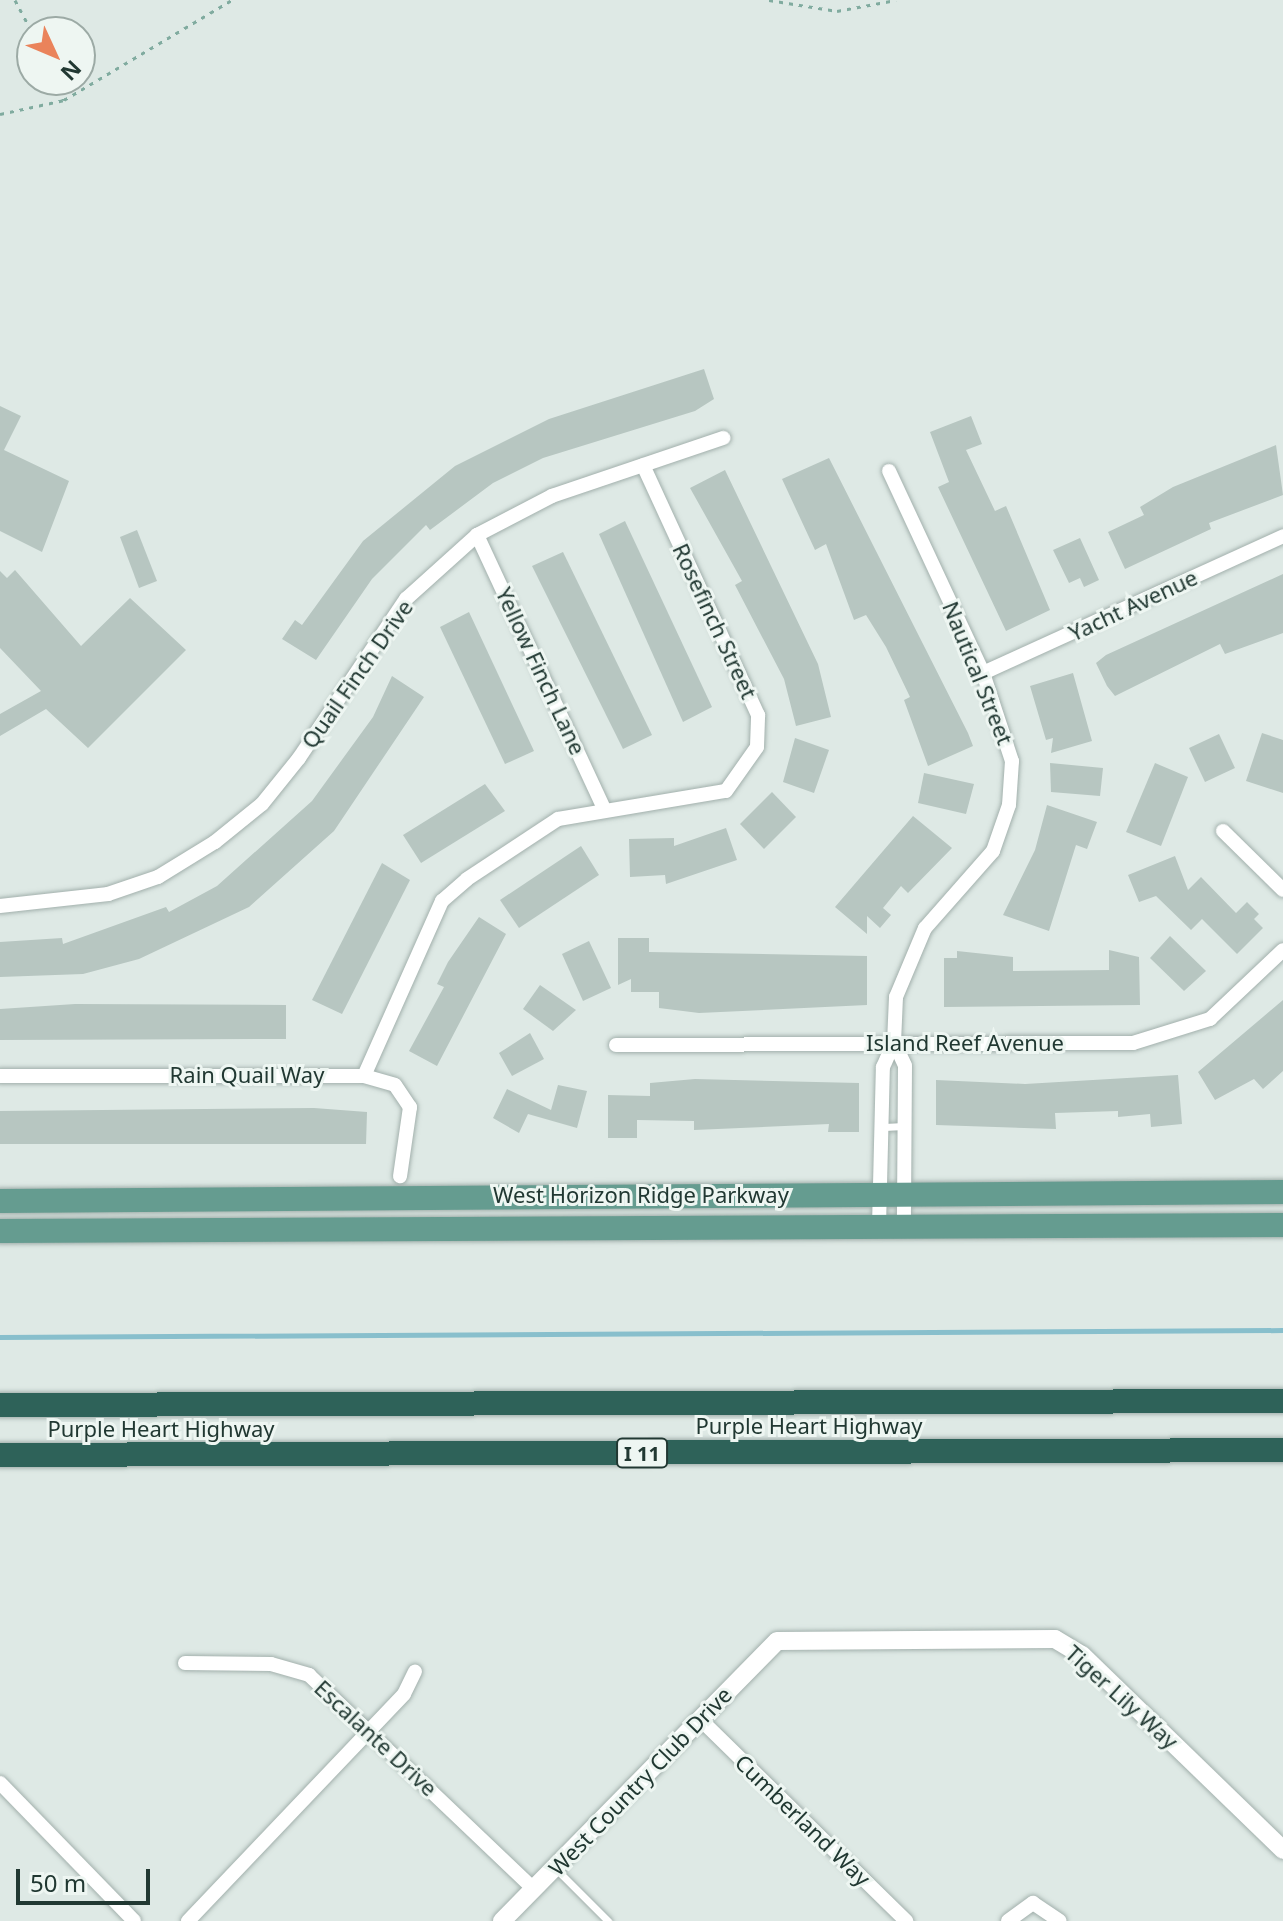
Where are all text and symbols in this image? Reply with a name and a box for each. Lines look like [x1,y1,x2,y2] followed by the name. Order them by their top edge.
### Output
[16,16,96,96] north arrow
[55,54,89,88] text: N
[668,539,762,703] street label: Rosefinch Street
[1065,564,1201,646] street label: Yacht Avenue
[491,583,591,759] street label: Yellow Finch Lane
[296,595,418,753] street label: Quail Finch Drive
[937,598,1019,748] street label: Nautical Street
[866,1030,1064,1056] street label: Island Reef Avenue
[170,1062,324,1088] street label: Rain Quail Way
[493,1182,789,1208] street label: West Horizon Ridge Parkway
[695,1413,923,1439] street label: Purple Heart Highway
[47,1416,275,1442] street label: Purple Heart Highway
[616,1437,668,1469] road number: I 11
[1060,1640,1184,1754] street label: Tiger Lily Way
[309,1675,443,1801] street label: Escalante Drive
[543,1681,737,1881] street label: West Country Club Drive
[730,1749,876,1891] street label: Cumberland Way
[20,1853,154,1903] scale bar
[30,1866,86,1899] text: 50 m

